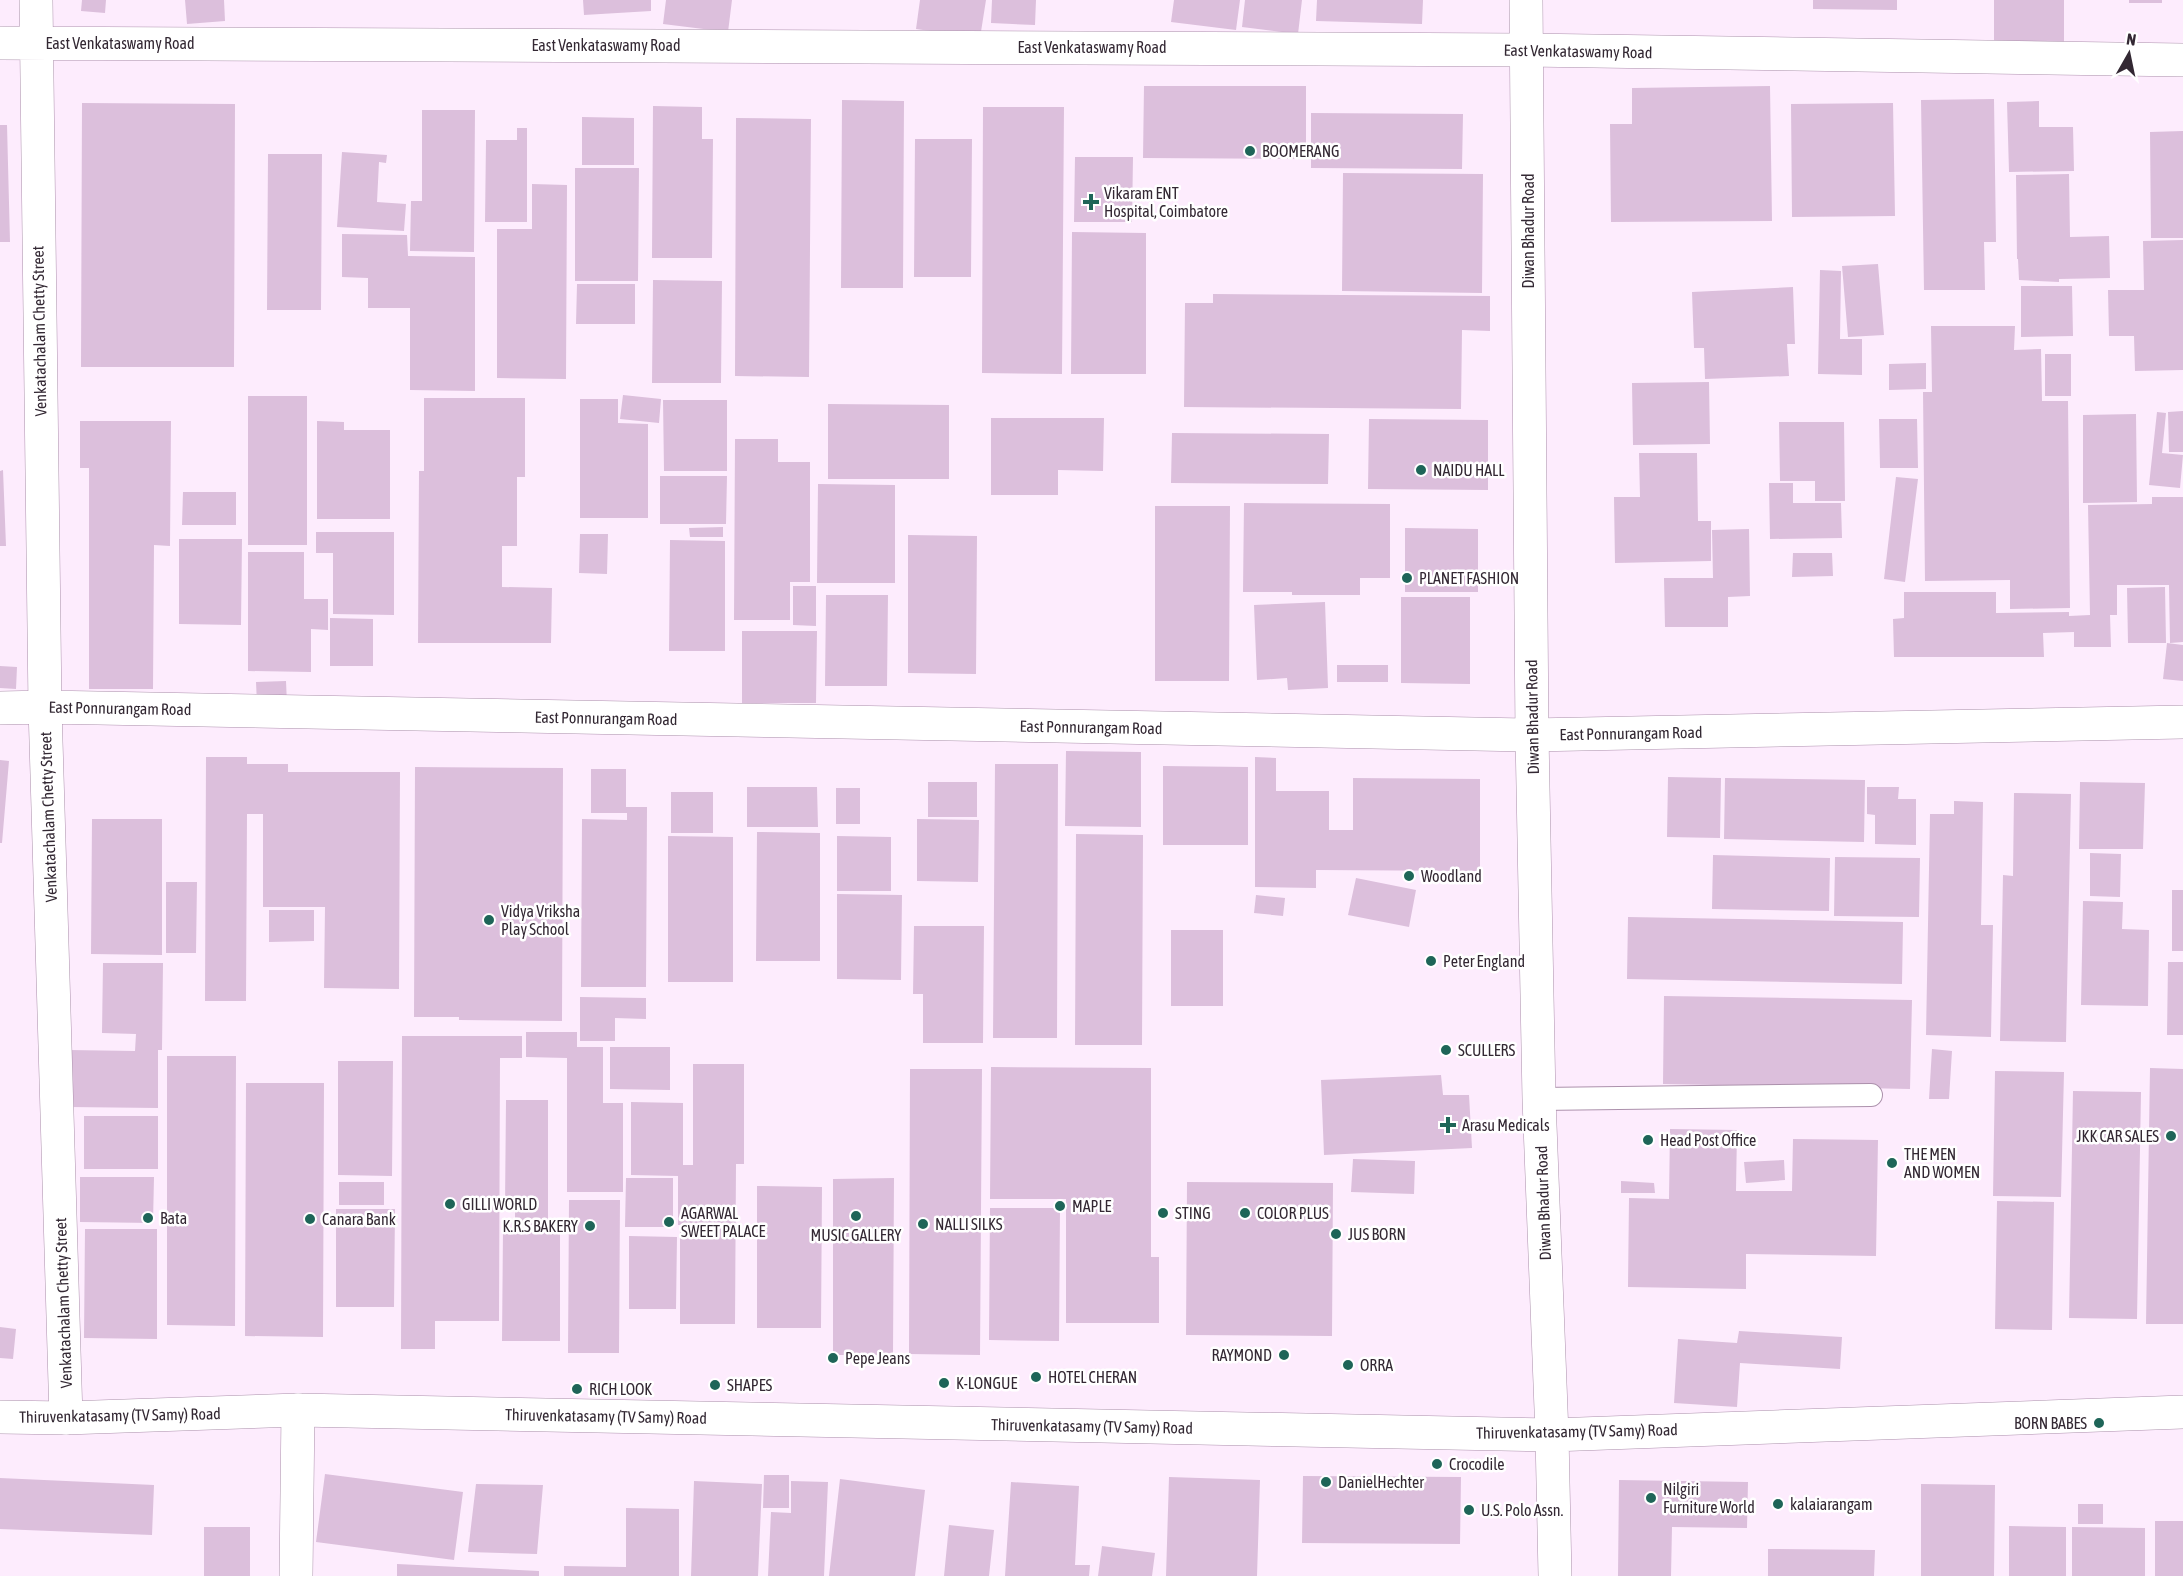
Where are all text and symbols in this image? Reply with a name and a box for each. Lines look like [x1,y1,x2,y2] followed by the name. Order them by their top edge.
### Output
[2099,24,2159,84] north arrow
[2125,30,2137,49] text: N
[46,34,194,53] street label: East Venkataswamy Road
[532,36,680,55] street label: East Venkataswamy Road
[1018,38,1166,57] street label: East Venkataswamy Road
[1503,41,1653,62] street label: East Venkataswamy Road
[1262,142,1340,160] place label: BOOMERANG
[1243,144,1257,158] marker: BOOMERANG
[1519,174,1537,288] street label: Diwan Bhadur Road
[1104,184,1228,221] place label: Vikaram ENT Hospital, Coimbatore
[1082,193,1100,211] marker: Vikaram ENT Hospital, Coimbatore
[29,245,50,417] street label: Venkatachalam Chetty Street
[1433,461,1505,479] place label: NAIDU HALL
[1414,463,1428,477] marker: NAIDU HALL
[1419,569,1519,587] place label: PLANET FASHION
[1400,571,1414,585] marker: PLANET FASHION
[1522,659,1542,775] street label: Diwan Bhadur Road
[48,698,192,719] street label: East Ponnurangam Road
[534,708,678,729] street label: East Ponnurangam Road
[1019,717,1163,738] street label: East Ponnurangam Road
[1559,723,1703,744] street label: East Ponnurangam Road
[36,731,61,903] street label: Venkatachalam Chetty Street
[1421,867,1482,885] place label: Woodland
[1402,869,1416,883] marker: Woodland
[501,902,580,939] place label: Vidya Vriksha Play School
[482,913,496,927] marker: Vidya Vriksha Play School
[1443,952,1525,971] place label: Peter England
[1424,954,1438,968] marker: Peter England
[1458,1041,1516,1059] place label: SCULLERS
[1439,1043,1453,1057] marker: SCULLERS
[1439,1116,1457,1134] marker: Arasu Medicals
[1462,1116,1550,1134] place label: Arasu Medicals
[2076,1127,2159,1145] place label: JKK CAR SALES
[2164,1129,2178,1143] marker: JKK CAR SALES
[1660,1131,1756,1149] place label: Head Post Office
[1641,1133,1655,1147] marker: Head Post Office
[1532,1145,1554,1261] street label: Diwan Bhadur Road
[1904,1145,1980,1181] place label: THE MEN AND WOMEN
[1885,1156,1899,1170] marker: THE MEN AND WOMEN
[462,1195,537,1213] place label: GILLI WORLD
[443,1197,457,1211] marker: GILLI WORLD
[1072,1197,1112,1215] place label: MAPLE
[1053,1199,1067,1213] marker: MAPLE
[681,1204,765,1240] place label: AGARWAL SWEET PALACE
[1175,1204,1211,1222] place label: STING
[1257,1204,1329,1222] place label: COLOR PLUS
[1156,1206,1170,1220] marker: STING
[1238,1206,1252,1220] marker: COLOR PLUS
[160,1209,187,1227] place label: Bata
[849,1209,863,1223] marker: MUSIC GALLERY
[322,1210,396,1228] place label: Canara Bank
[141,1211,155,1225] marker: Bata
[303,1212,317,1226] marker: Canara Bank
[662,1215,676,1229] marker: AGARWAL SWEET PALACE
[935,1215,1003,1233] place label: NALLI SILKS
[51,1217,76,1389] street label: Venkatachalam Chetty Street
[503,1217,579,1235] place label: K.R.S BAKERY
[916,1217,930,1231] marker: NALLI SILKS
[583,1219,597,1233] marker: K.R.S BAKERY
[1348,1225,1406,1243] place label: JUS BORN
[811,1226,902,1244] place label: MUSIC GALLERY
[1329,1227,1343,1241] marker: JUS BORN
[1211,1346,1272,1364] place label: RAYMOND
[1277,1348,1291,1362] marker: RAYMOND
[845,1349,911,1368] place label: Pepe Jeans
[826,1351,840,1365] marker: Pepe Jeans
[1360,1356,1393,1374] place label: ORRA
[1341,1358,1355,1372] marker: ORRA
[1048,1368,1137,1386] place label: HOTEL CHERAN
[1029,1370,1043,1384] marker: HOTEL CHERAN
[956,1374,1017,1392] place label: K-LONGUE
[727,1376,773,1394] place label: SHAPES
[937,1376,951,1390] marker: K-LONGUE
[708,1378,722,1392] marker: SHAPES
[589,1380,652,1398] place label: RICH LOOK
[570,1382,584,1396] marker: RICH LOOK
[19,1404,221,1427] street label: Thiruvenkatasamy (TV Samy) Road
[505,1405,707,1428] street label: Thiruvenkatasamy (TV Samy) Road
[2014,1414,2087,1432] place label: BORN BABES
[991,1415,1193,1438] street label: Thiruvenkatasamy (TV Samy) Road
[2092,1416,2106,1430] marker: BORN BABES
[1476,1420,1678,1443] street label: Thiruvenkatasamy (TV Samy) Road
[1449,1455,1505,1473] place label: Crocodile
[1430,1457,1444,1471] marker: Crocodile
[1338,1473,1424,1491] place label: DanielHechter
[1319,1475,1333,1489] marker: DanielHechter
[1663,1480,1755,1516] place label: Nilgiri Furniture World
[1644,1491,1658,1505] marker: Nilgiri Furniture World
[1790,1495,1872,1514] place label: kalaiarangam
[1771,1497,1785,1511] marker: kalaiarangam
[1481,1501,1564,1519] place label: U.S. Polo Assn.
[1462,1503,1476,1517] marker: U.S. Polo Assn.

